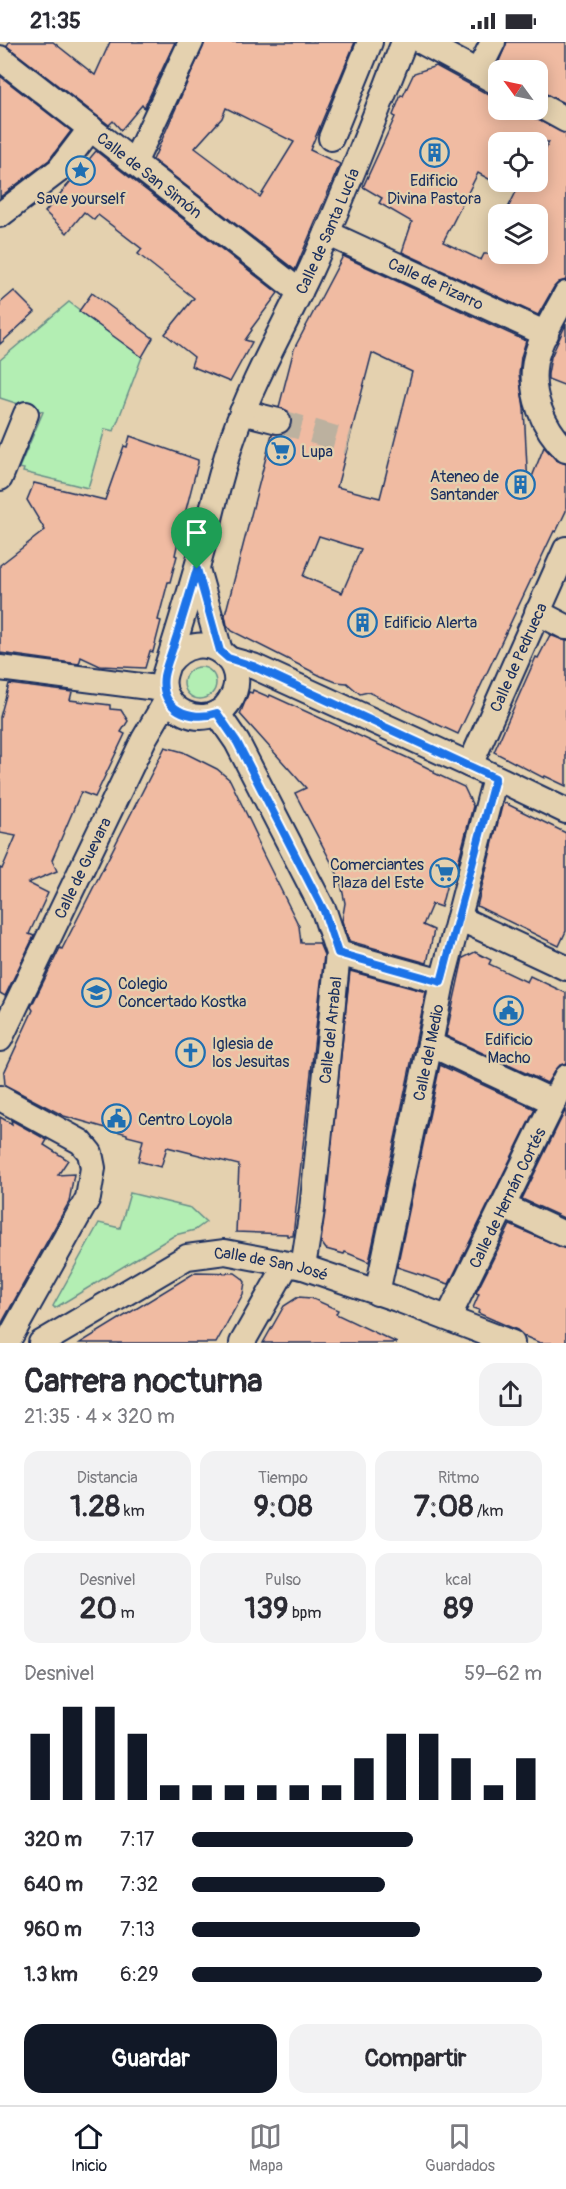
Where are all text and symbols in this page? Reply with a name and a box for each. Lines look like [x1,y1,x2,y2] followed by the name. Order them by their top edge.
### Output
[30,7,81,35] text: 21:35
[488,60,548,120] north arrow
[488,60,548,264] map controls
[92,128,206,223] street label: Calle de San Simón
[488,132,548,192] button: locate
[418,136,450,168] building icon: Edificio Divina Pastora
[65,154,97,186] place icon: Save yourself
[291,166,364,298] street label: Calle de Santa Lucía
[387,171,481,209] place label: Edificio Divina Pastora
[36,189,126,209] place label: Save yourself
[488,204,548,264] button: layers
[385,254,487,315] street label: Calle de Pizarro
[264,435,296,467] supermarket icon: Lupa
[301,442,333,462] place label: Lupa
[430,467,499,505] place label: Ateneo de Santander
[504,469,536,501] building icon: Ateneo de Santander
[171,507,222,569] pin
[180,516,213,549] icon: arrive
[486,600,552,715] street label: Calle de Pedrueca
[347,606,379,638] building icon: Edificio Alerta
[384,613,477,633] place label: Edificio Alerta
[50,814,116,922] street label: Calle de Guevara
[330,855,424,893] place label: Comerciantes Plaza del Este
[429,857,461,889] supermarket icon: Comerciantes Plaza del Este
[118,974,247,1012] place label: Colegio Concertado Kostka
[315,975,347,1085] street label: Calle del Arrabal
[81,976,113,1008] school or university icon: Colegio Concertado Kostka
[493,995,525,1027] public building icon: Edificio Macho
[409,1002,449,1103] street label: Calle del Medio
[485,1030,533,1068] place label: Edificio Macho
[212,1034,289,1072] place label: Iglesia de los Jesuitas
[175,1036,207,1068] church icon: Iglesia de los Jesuitas
[101,1103,133,1135] public building icon: Centro Loyola
[138,1110,233,1130] place label: Centro Loyola
[465,1124,551,1272] street label: Calle de Hernán Cortés
[213,1243,331,1286] street label: Calle de San José
[24,1361,263,1402] text: Carrera nocturna
[479,1363,542,1426] button: share
[24,1404,175,1429] text: 21:35 · 4 × 320 m
[77,1468,138,1488] text: Distancia
[258,1468,308,1488] text: Tiempo
[438,1468,479,1488] text: Ritmo
[70,1488,120,1525] text: 1.28
[253,1488,313,1525] text: 9:08
[414,1488,473,1525] text: 7:08
[120,1501,145,1521] text: km
[473,1501,503,1521] text: /km
[79,1570,136,1590] text: Desnivel
[265,1570,301,1590] text: Pulso
[446,1570,472,1590] text: kcal
[80,1590,117,1627] text: 20
[244,1590,288,1627] text: 139
[443,1590,474,1627] text: 89
[117,1603,135,1623] text: m
[288,1603,322,1623] text: bpm
[24,1661,94,1686] text: Desnivel
[464,1661,542,1686] text: 59–62 m
[24,1827,82,1852] text: 320 m
[120,1827,154,1852] text: 7:17
[24,1872,83,1897] text: 640 m
[120,1872,158,1897] text: 7:32
[24,1917,82,1942] text: 960 m
[120,1917,155,1942] text: 7:13
[24,1962,78,1987] text: 1.3 km
[120,1962,158,1987] text: 6:29
[24,2024,277,2093] button: Guardar
[289,2024,542,2093] button: Compartir
[71,2120,107,2176] tab: Inicio
[249,2120,283,2176] tab: Mapa
[425,2120,495,2176] tab: Guardados

